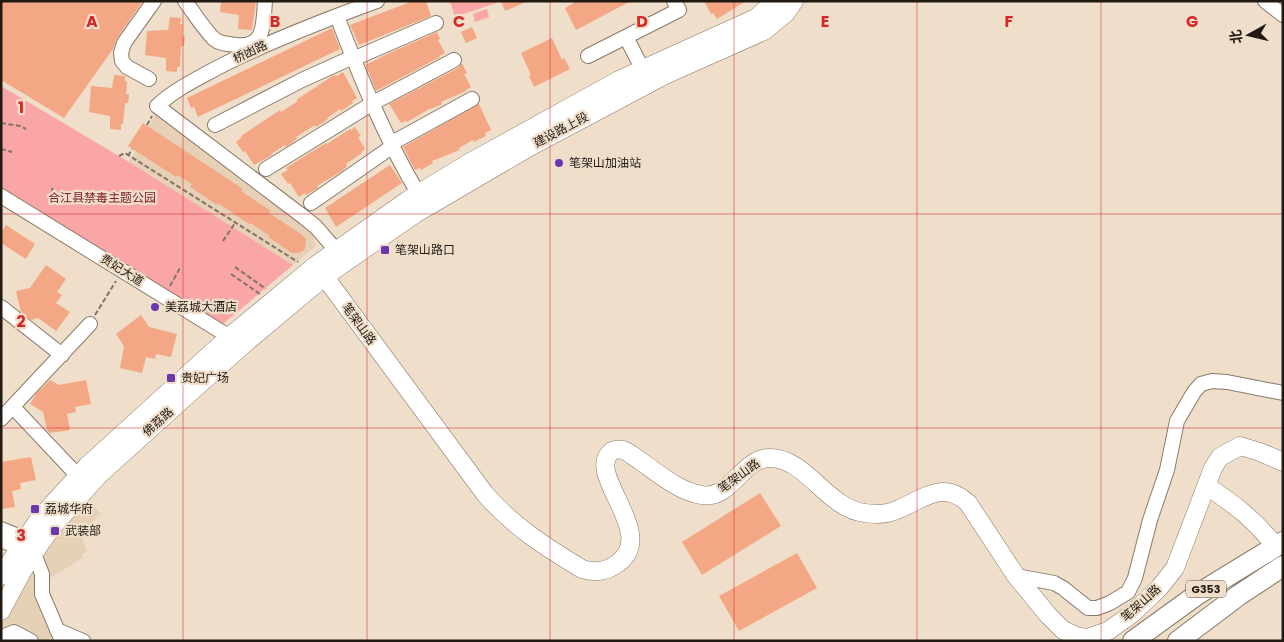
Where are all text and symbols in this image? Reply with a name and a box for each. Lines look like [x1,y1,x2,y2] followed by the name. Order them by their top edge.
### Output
[86,10,98,33] text: A
[270,10,280,33] text: B
[453,10,465,33] text: C
[636,10,648,33] text: D
[821,10,829,33] text: E
[1005,10,1014,33] text: F
[1186,10,1198,33] text: G
[1224,10,1274,60] north arrow
[1225,28,1247,45] text: 北
[230,36,270,67] street label: 桥凼路
[18,96,24,119] text: 1
[530,108,591,151] street label: 建设路上段
[569,154,641,171] place label: 笔架山加油站
[553,157,565,169] marker: 笔架山加油站
[48,189,156,206] park label: 合江县禁毒主题公园
[395,241,455,258] place label: 笔架山路口
[379,244,391,256] marker: 笔架山路口
[97,250,147,290] street label: 贵妃大道
[165,298,237,315] place label: 美荔城大酒店
[338,299,380,348] street label: 笔架山路
[149,301,161,313] marker: 美荔城大酒店
[16,310,26,333] text: 2
[181,369,229,386] place label: 贵妃广场
[165,372,177,384] marker: 贵妃广场
[139,403,177,440] street label: 佛荔路
[714,455,763,497] street label: 笔架山路
[45,500,93,517] place label: 荔城华府
[29,503,41,515] marker: 荔城华府
[65,522,101,539] place label: 武装部
[16,524,26,547] text: 3
[49,525,61,537] marker: 武装部
[1117,580,1164,625] street label: 笔架山路
[1186,580,1226,598] road number: G353

